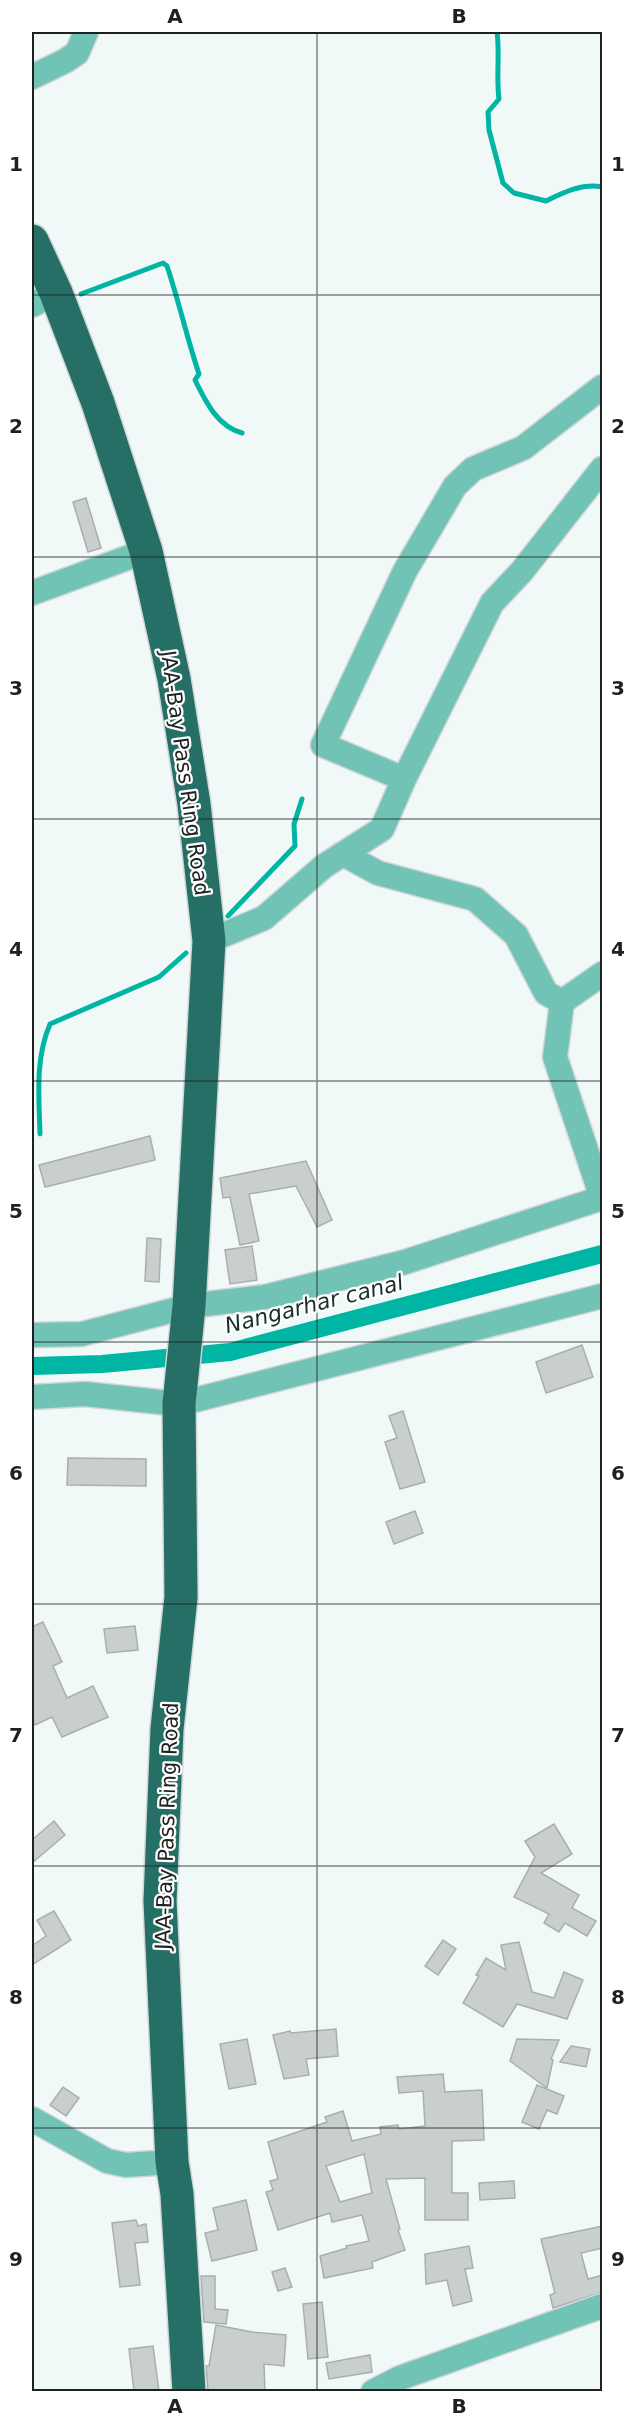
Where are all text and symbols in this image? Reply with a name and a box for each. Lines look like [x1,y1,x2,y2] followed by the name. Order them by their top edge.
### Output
[167,4,183,28] text: A
[451,4,467,28] text: B
[9,152,23,176] text: 1
[611,152,625,176] text: 1
[9,414,23,438] text: 2
[611,414,625,438] text: 2
[156,647,214,897] street label: JAA-Bay Pass Ring Road
[9,676,23,700] text: 3
[611,676,625,700] text: 3
[9,937,23,961] text: 4
[611,937,625,961] text: 4
[9,1199,23,1223] text: 5
[611,1199,625,1223] text: 5
[222,1270,406,1338] water label: Nangarhar canal
[9,1461,23,1485] text: 6
[611,1461,625,1485] text: 6
[151,1702,183,1952] street label: JAA-Bay Pass Ring Road
[9,1723,23,1747] text: 7
[611,1723,625,1747] text: 7
[9,1985,23,2009] text: 8
[611,1985,625,2009] text: 8
[9,2247,23,2271] text: 9
[611,2247,625,2271] text: 9
[167,2394,183,2418] text: A
[451,2394,467,2418] text: B

